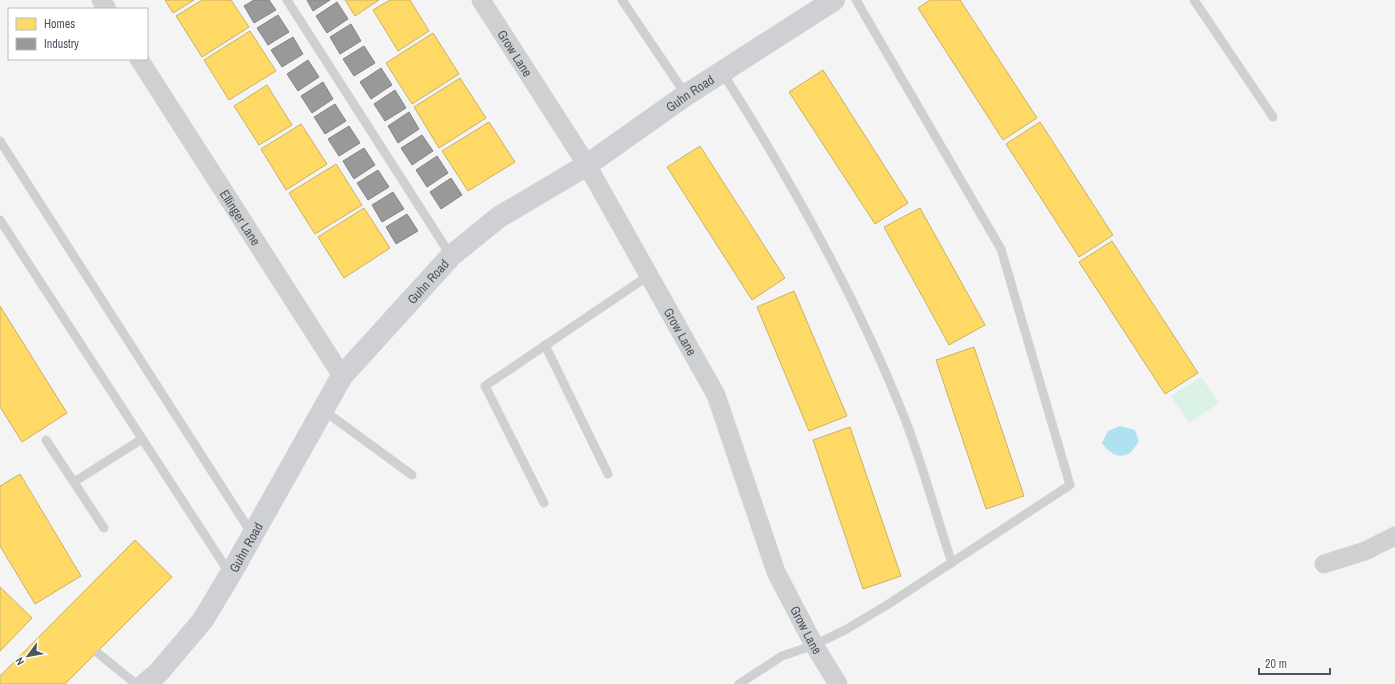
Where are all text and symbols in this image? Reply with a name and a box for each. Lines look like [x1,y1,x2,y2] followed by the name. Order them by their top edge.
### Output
[8,8,148,60] legend
[44,16,75,32] text: Homes
[494,26,536,80] street label: Grow Lane
[44,36,79,52] text: Industry
[662,71,717,115] street label: Guhn Road
[216,186,265,248] street label: Ellinger Lane
[403,256,452,307] street label: Guhn Road
[660,305,701,358] street label: Grow Lane
[225,519,267,575] street label: Guhn Road
[787,603,826,657] street label: Grow Lane
[8,636,48,676] north arrow
[1259,650,1330,676] scale bar
[12,655,27,668] text: N
[1265,656,1287,672] text: 20 m

